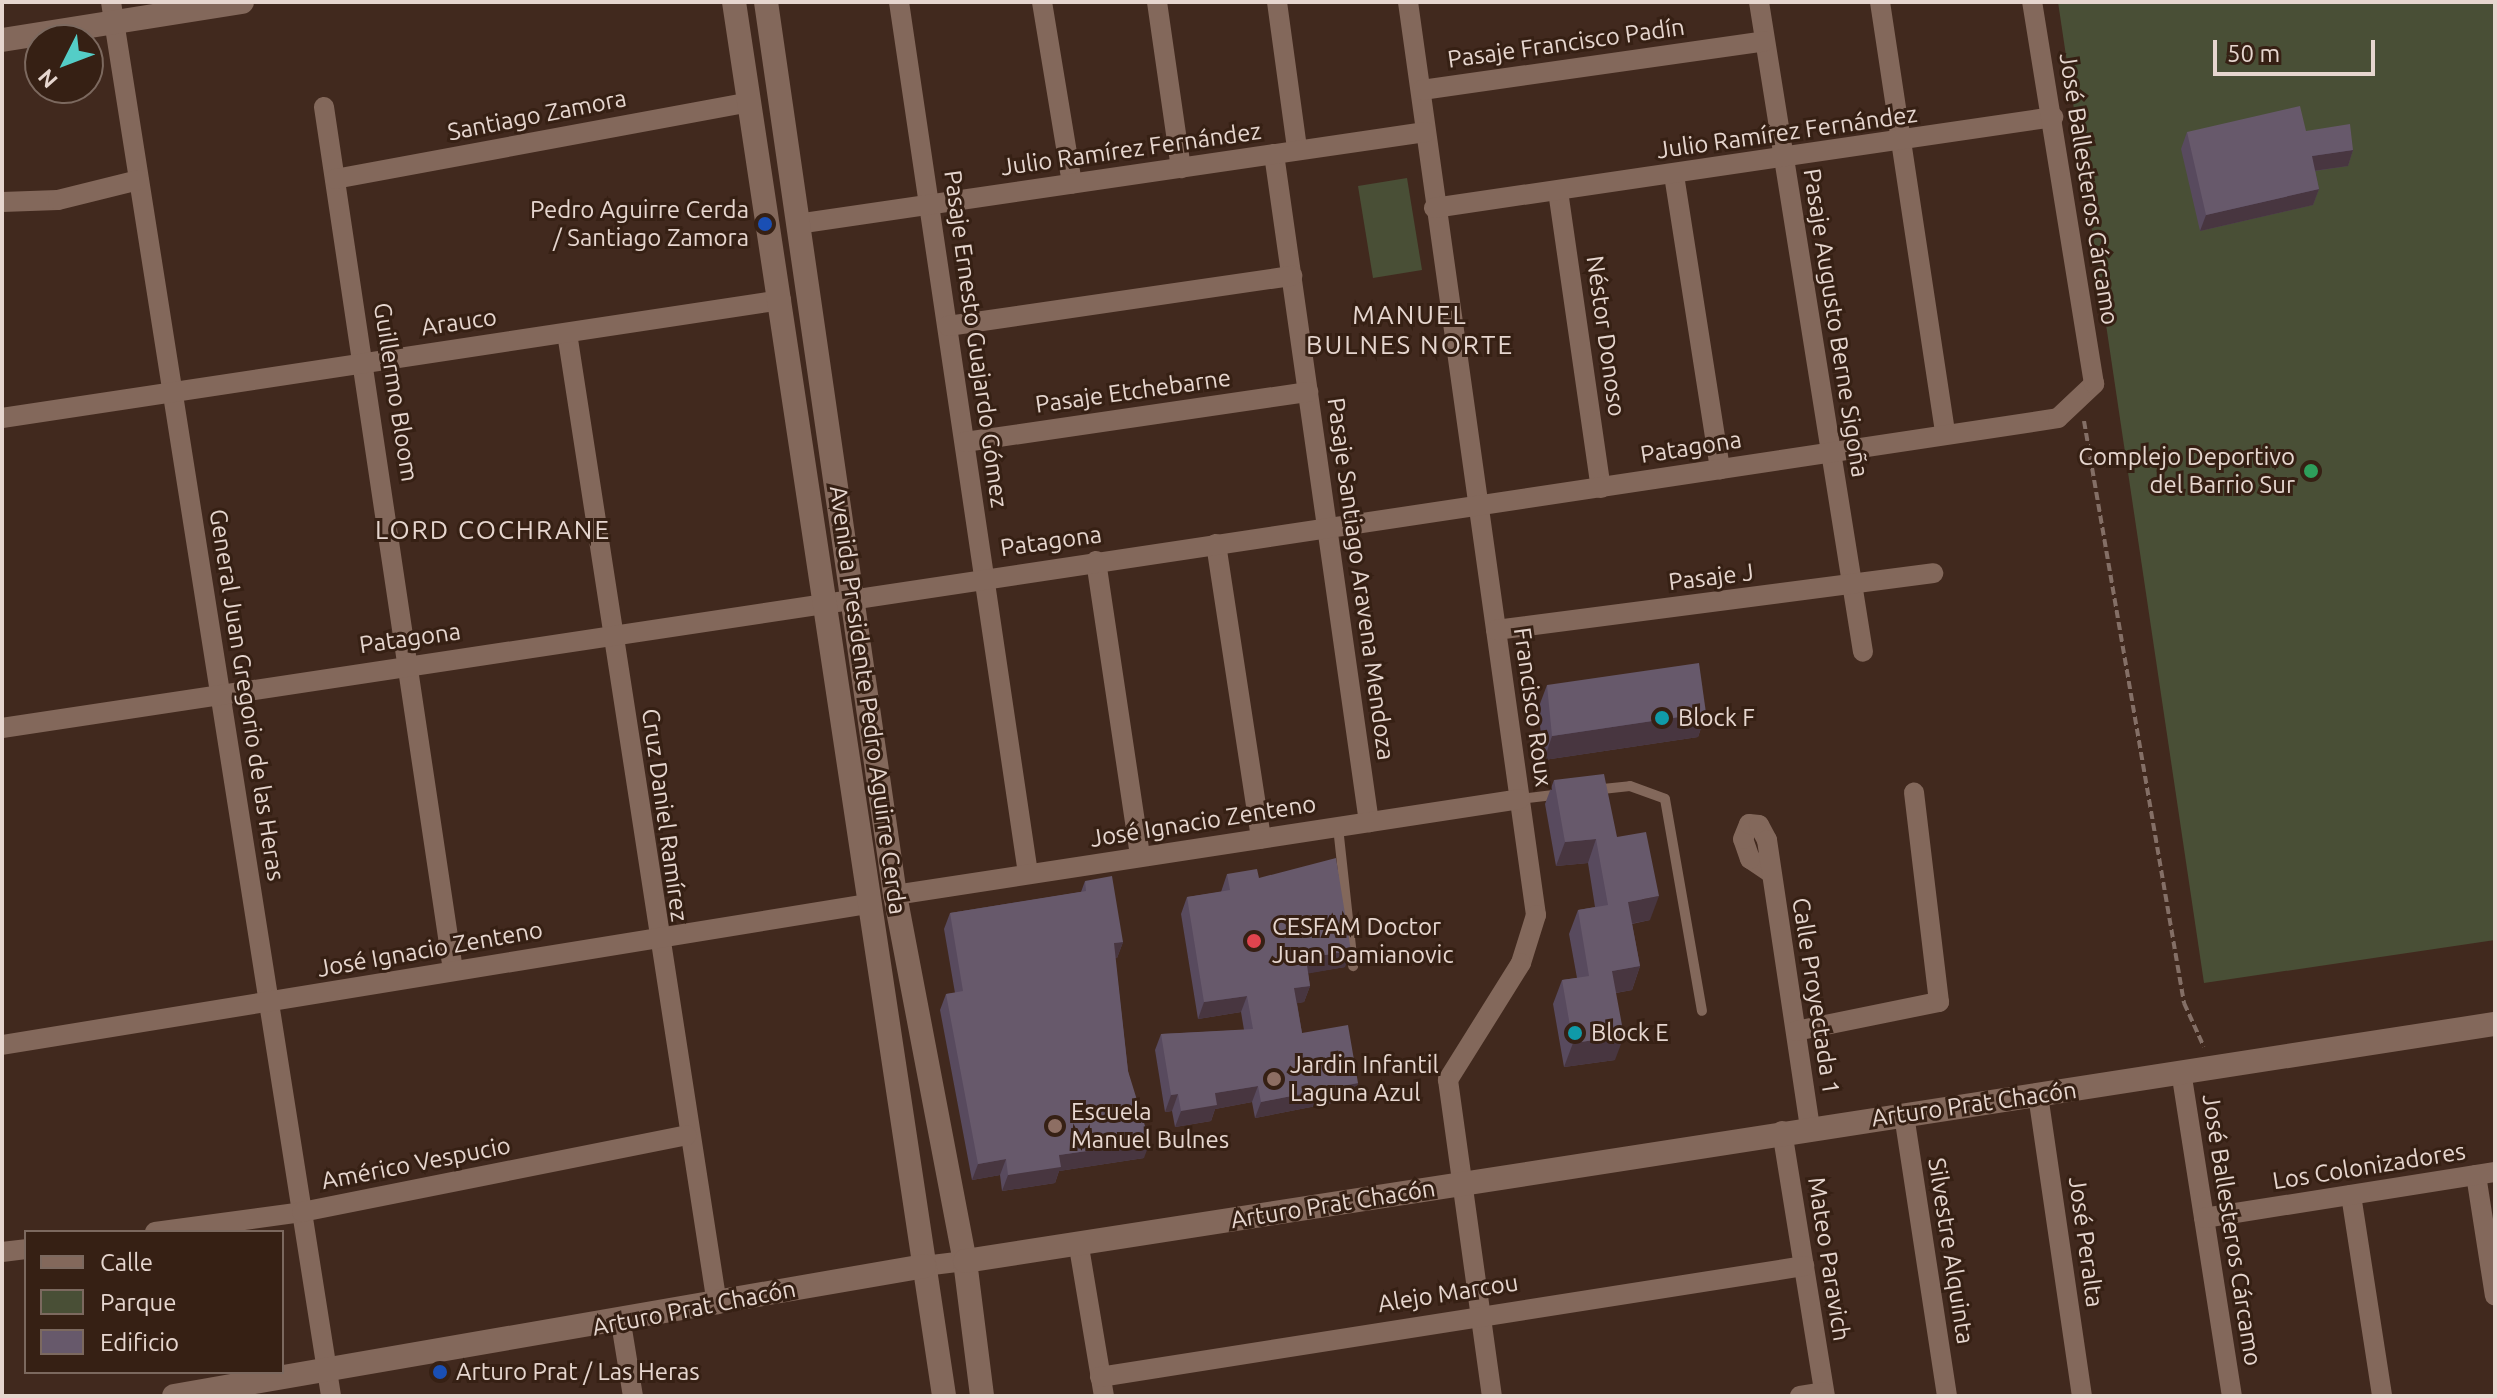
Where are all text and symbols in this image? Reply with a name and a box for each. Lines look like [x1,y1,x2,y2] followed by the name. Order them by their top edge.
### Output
[1446,12,1686,74] street label: Pasaje Francisco Padín
[24,24,104,104] north arrow
[2217,24,2379,74] scale bar
[2227,40,2280,67] text: 50 m
[2053,51,2125,327] street label: José Ballesteros Cárcamo
[33,65,62,94] text: N
[445,84,629,146] street label: Santiago Zamora
[1655,99,1919,165] street label: Julio Ramírez Fernández
[999,116,1263,182] street label: Julio Ramírez Fernández
[1797,167,1875,479] street label: Pasaje Augusto Berne Sigoña
[938,168,1014,510] street label: Pasaje Ernesto Guajardo Gómez
[530,196,749,252] place label: Pedro Aguirre Cerda / Santiago Zamora
[756,215,774,233] marker: Pedro Aguirre Cerda / Santiago Zamora
[1580,254,1632,418] street label: Néstor Donoso
[1306,299,1514,360] district label: MANUEL BULNES NORTE
[368,300,424,484] street label: Guillermo Bloom
[419,302,499,342] street label: Arauco
[1033,363,1233,419] street label: Pasaje Etchebarne
[1321,396,1401,762] street label: Pasaje Santiago Aravena Mendoza
[1638,425,1744,469] street label: Patagona
[2078,443,2295,499] place label: Complejo Deportivo del Barrio Sur
[2302,462,2320,480] marker: Complejo Deportivo del Barrio Sur
[824,484,912,916] street label: Avenida Presidente Pedro Aguirre Cerda
[203,507,291,883] street label: General Juan Gregorio de las Heras
[375,514,611,546] district label: LORD COCHRANE
[998,520,1104,562] street label: Patagona
[1667,557,1755,597] street label: Pasaje J
[357,617,463,659] street label: Patagona
[1508,626,1558,788] street label: Francisco Roux
[1678,704,1755,732] place label: Block F
[636,707,694,923] street label: Cruz Daniel Ramírez
[1653,709,1671,727] marker: Block F
[1088,789,1318,853] street label: José Ignacio Zenteno
[1786,896,1846,1096] street label: Calle Proyectada 1
[1272,913,1454,969] place label: CESFAM Doctor Juan Damianovic
[315,915,545,983] street label: José Ignacio Zenteno
[1243,930,1265,952] marker: CESFAM Doctor Juan Damianovic
[1591,1019,1669,1047] place label: Block E
[1566,1024,1584,1042] marker: Block E
[1290,1051,1439,1107] place label: Jardin Infantil Laguna Azul
[1265,1070,1283,1088] marker: Jardin Infantil Laguna Azul
[1870,1075,2078,1133] street label: Arturo Prat Chacón
[2196,1092,2268,1368] street label: José Ballesteros Cárcamo
[1071,1098,1229,1154] place label: Escuela Manuel Bulnes
[1046,1117,1064,1135] marker: Escuela Manuel Bulnes
[319,1131,513,1195] street label: Américo Vespucio
[2270,1137,2468,1195] street label: Los Colonizadores
[1922,1156,1980,1346] street label: Silvestre Alquinta
[1229,1174,1437,1234] street label: Arturo Prat Chacón
[1802,1175,1856,1343] street label: Mateo Paravich
[2063,1175,2109,1309] street label: José Peralta
[24,1230,284,1374] legend
[100,1249,153,1276] text: Calle
[1376,1268,1520,1318] street label: Alejo Marcou
[590,1274,798,1342] street label: Arturo Prat Chacón
[100,1289,177,1316] text: Parque
[100,1329,179,1356] text: Edificio
[456,1358,700,1386] place label: Arturo Prat / Las Heras
[431,1363,449,1381] marker: Arturo Prat / Las Heras

